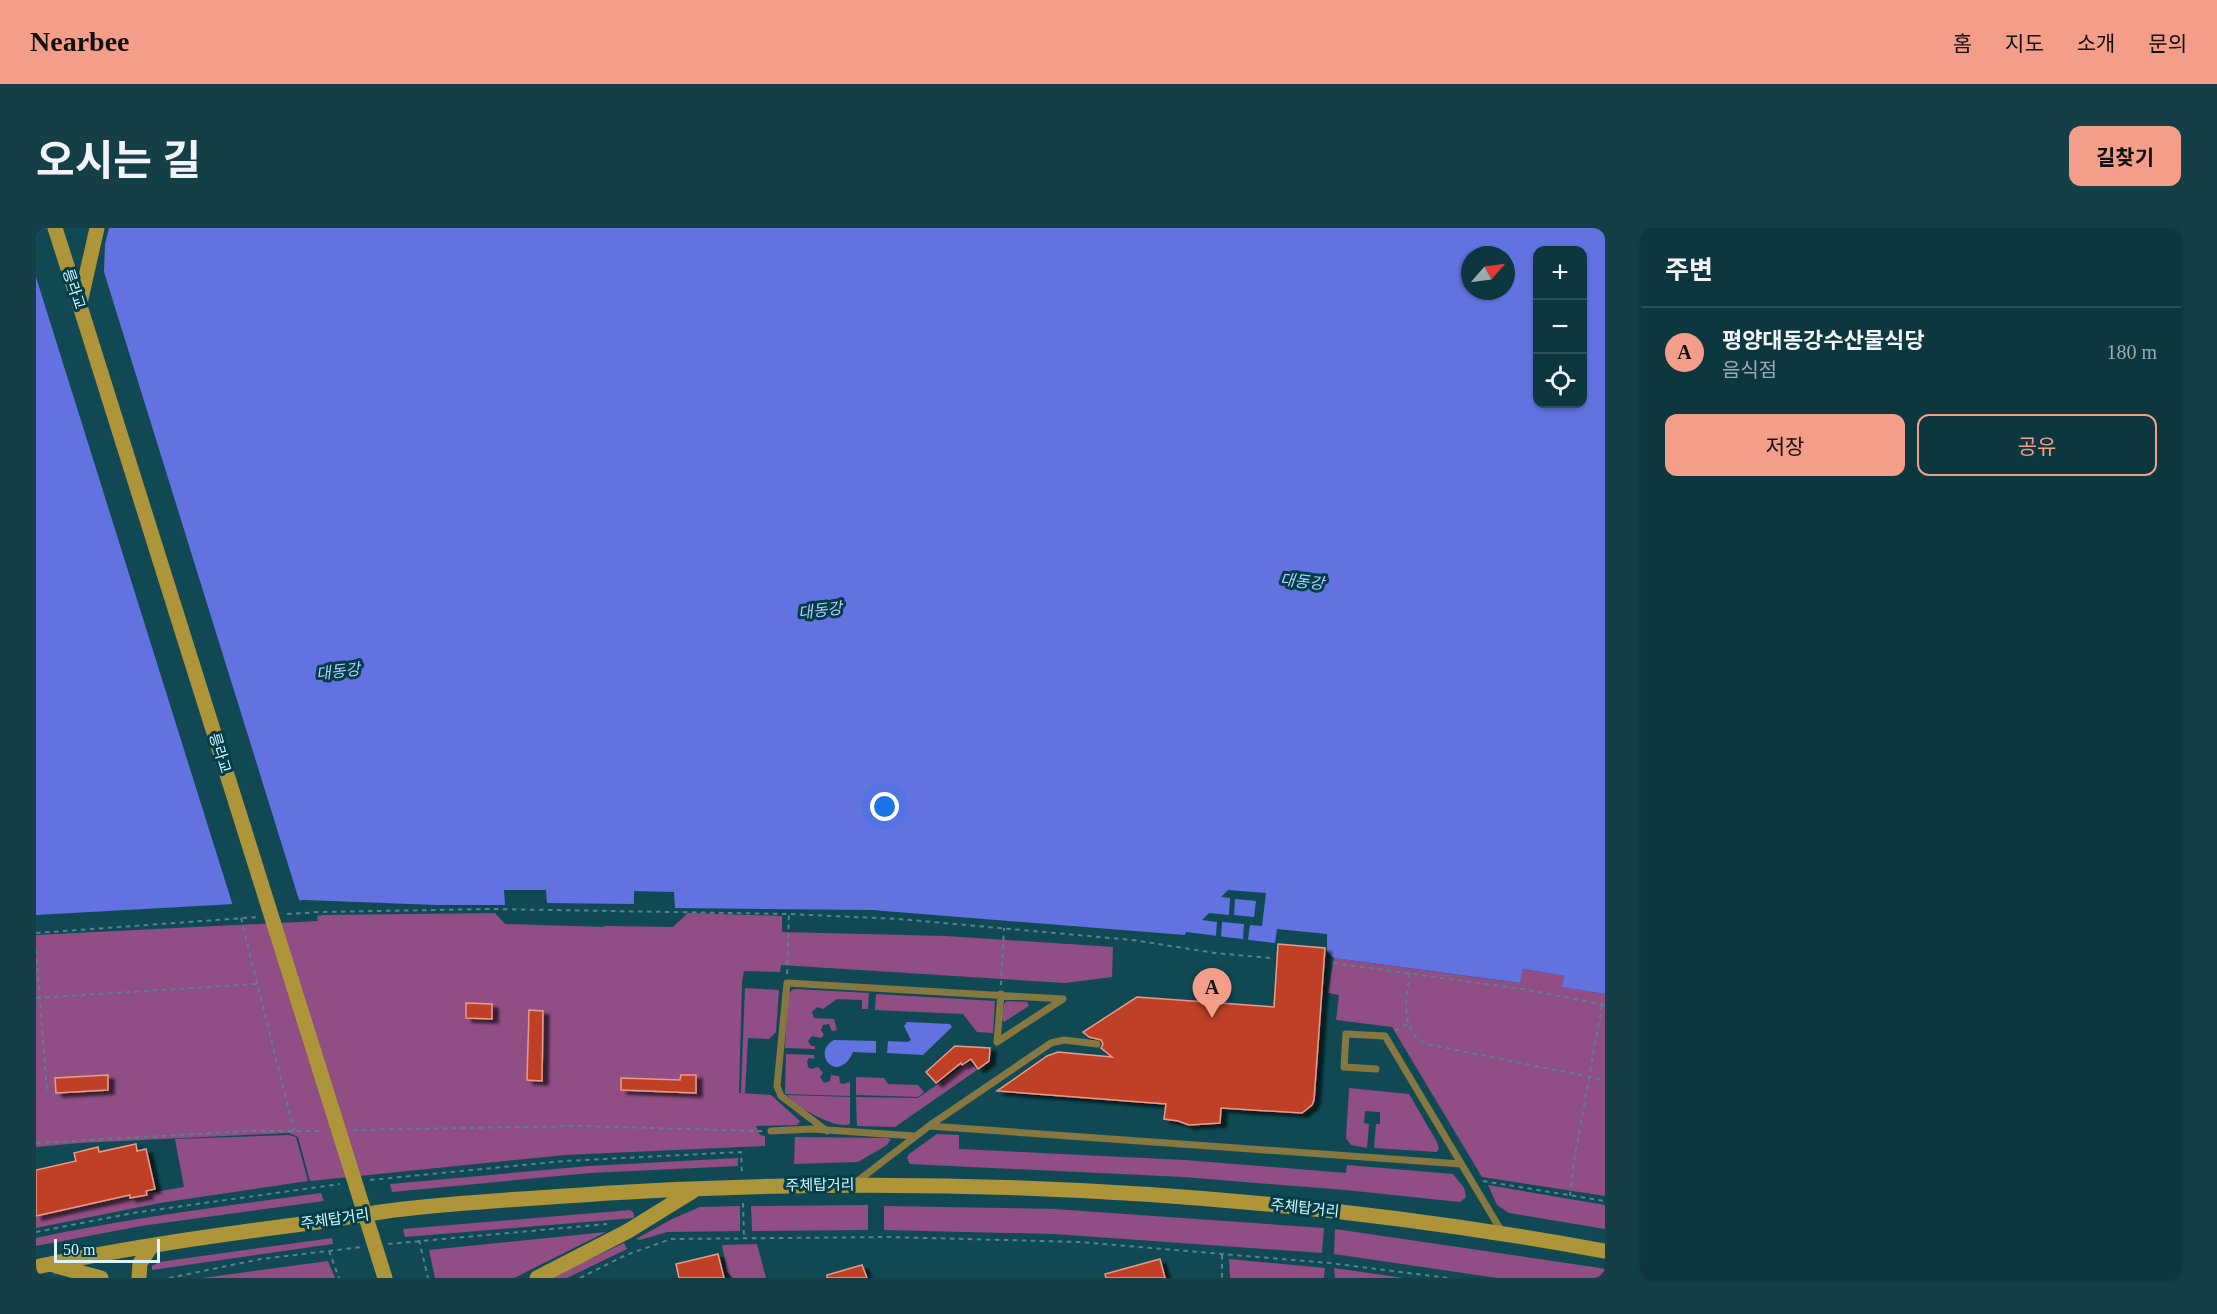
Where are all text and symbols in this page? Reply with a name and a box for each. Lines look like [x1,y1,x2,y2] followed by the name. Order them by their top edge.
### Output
[30,26,130,57] text: Nearbee
[1953,32,1972,56] text: 홈
[2005,32,2044,56] text: 지도
[2077,32,2115,56] text: 소개
[2148,32,2187,56] text: 문의
[2069,126,2181,186] button: 길찾기
[36,138,201,184] text: 오시는 길
[1461,246,1515,300] north arrow
[1533,246,1587,408] map controls
[1533,246,1587,300] button: +
[1665,256,1713,285] text: 주변
[60,267,88,311] street label: 릉라교
[1533,300,1587,354] button: −
[1722,328,1924,353] text: 평양대동강수산물식당
[1677,341,1692,363] text: A
[2106,341,2157,363] text: 180 m
[1533,354,1587,408] button: locate
[1722,359,1777,381] text: 음식점
[1665,414,1905,476] button: 저장
[1917,414,2157,476] button: 공유
[1279,571,1327,592] water label: 대동강
[797,599,845,622] water label: 대동강
[315,660,363,683] water label: 대동강
[206,731,234,775] street label: 릉라교
[870,792,899,821] your location
[1192,968,1232,1018] pin: A
[785,1176,855,1194] street label: 주체탑거리
[1270,1196,1340,1220] street label: 주체탑거리
[300,1206,370,1232] street label: 주체탑거리
[54,1236,160,1264] scale bar
[63,1241,95,1258] text: 50 m

